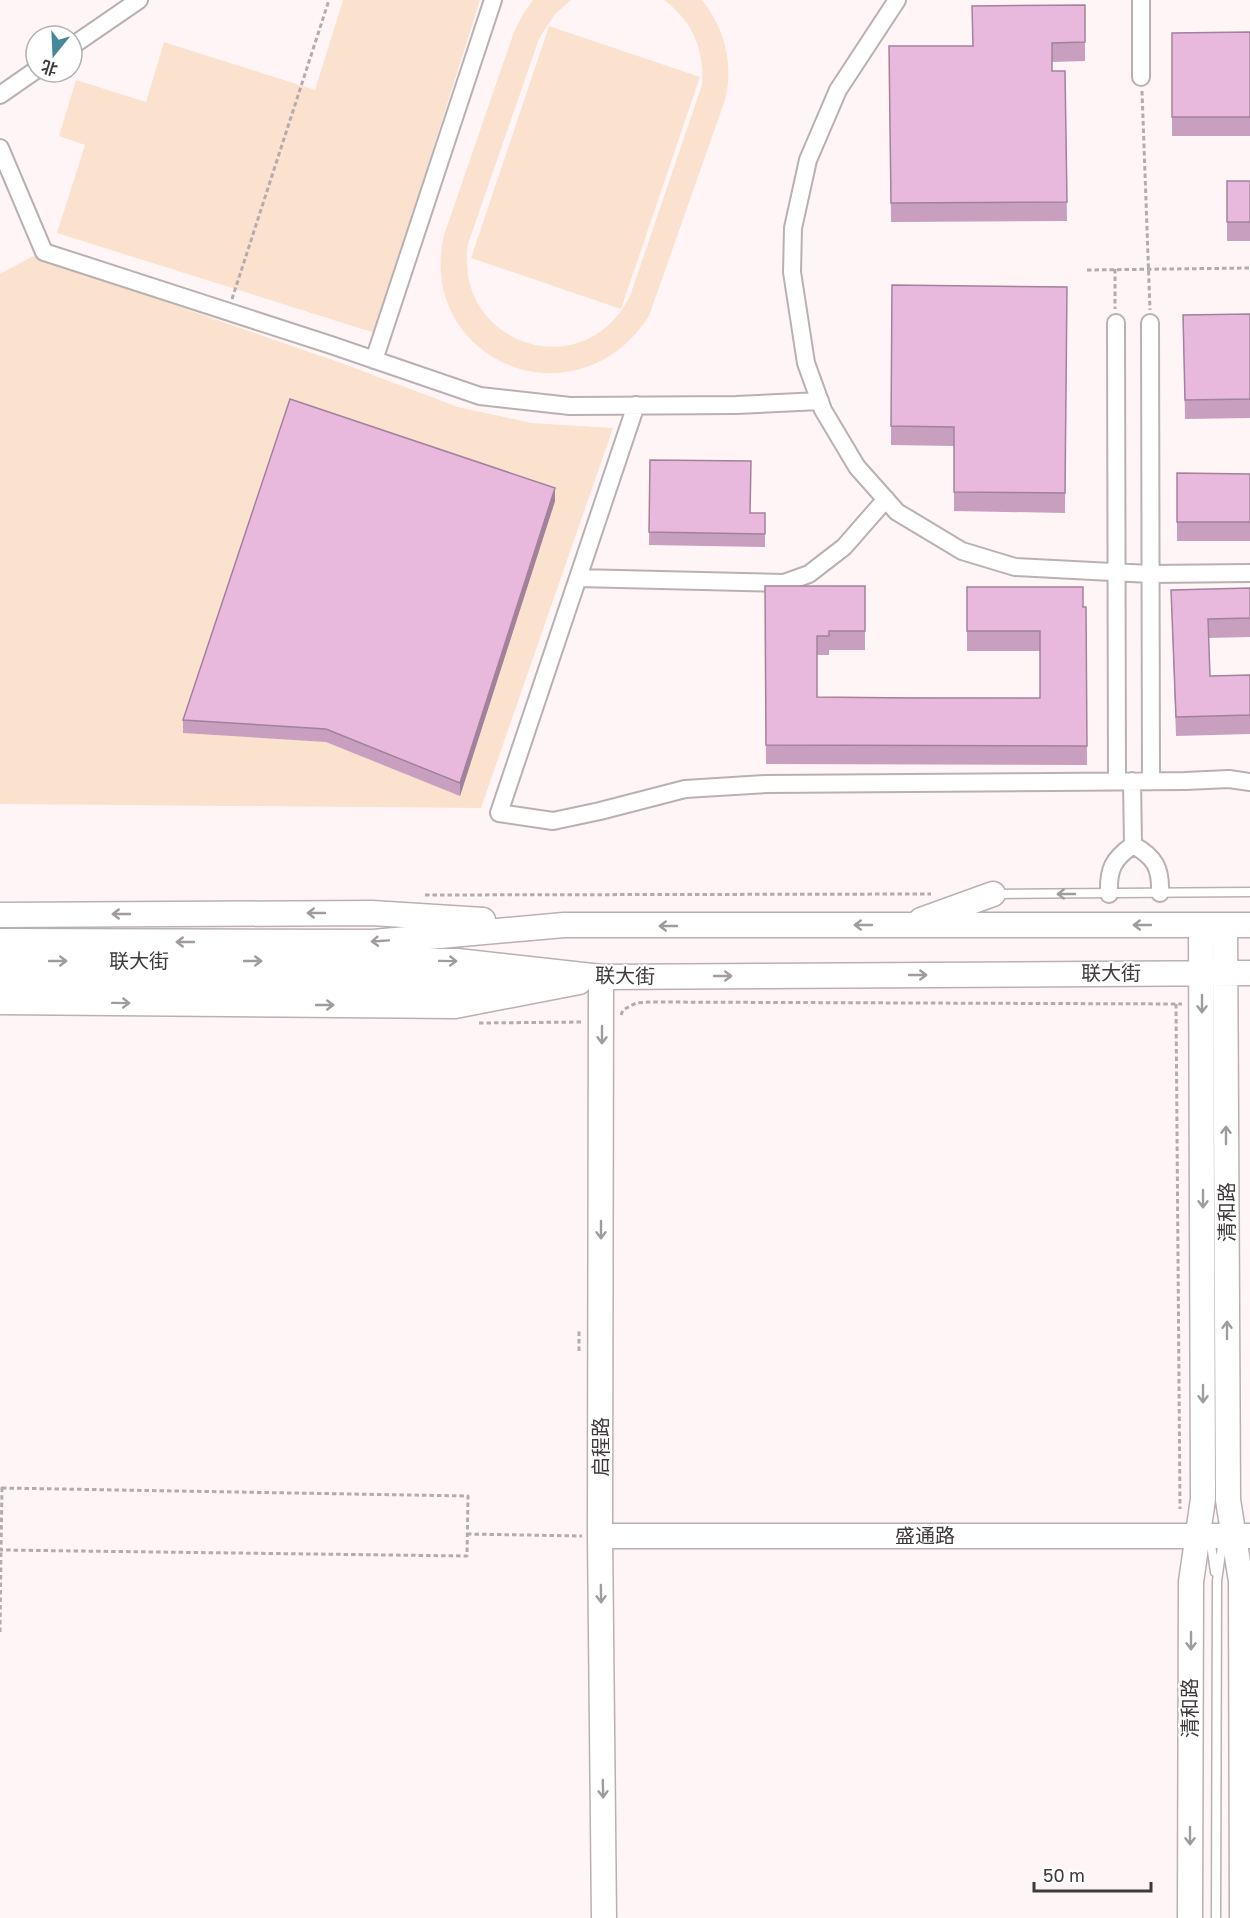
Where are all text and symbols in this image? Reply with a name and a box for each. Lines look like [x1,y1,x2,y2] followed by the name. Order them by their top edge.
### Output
[24,24,84,84] north arrow
[39,56,60,80] text: 北
[1056,888,1076,900] one-way arrow
[307,907,327,919] one-way arrow
[112,908,132,920] one-way arrow
[854,919,874,931] one-way arrow
[1133,919,1153,931] one-way arrow
[659,920,679,932] one-way arrow
[175,936,195,948] one-way arrow
[370,936,390,947] one-way arrow
[109,948,169,972] street label: 联大街
[48,955,68,967] one-way arrow
[243,955,263,967] one-way arrow
[438,955,458,967] one-way arrow
[1081,960,1141,984] street label: 联大街
[595,962,655,988] street label: 联大街
[907,969,927,981] one-way arrow
[712,970,732,982] one-way arrow
[1196,994,1208,1014] one-way arrow
[111,997,131,1009] one-way arrow
[314,999,334,1011] one-way arrow
[596,1025,608,1045] one-way arrow
[1220,1126,1232,1146] one-way arrow
[1214,1182,1238,1242] street label: 清和路
[1197,1189,1209,1209] one-way arrow
[596,1220,607,1240] one-way arrow
[1221,1321,1233,1341] one-way arrow
[1197,1384,1209,1404] one-way arrow
[588,1417,612,1477] street label: 启程路
[895,1523,955,1547] street label: 盛通路
[595,1584,607,1604] one-way arrow
[1185,1630,1197,1650] one-way arrow
[1177,1678,1201,1738] street label: 清和路
[597,1779,609,1799] one-way arrow
[1184,1825,1196,1845] one-way arrow
[1034,1855,1151,1893] scale bar
[1043,1864,1085,1886] text: 50 m

